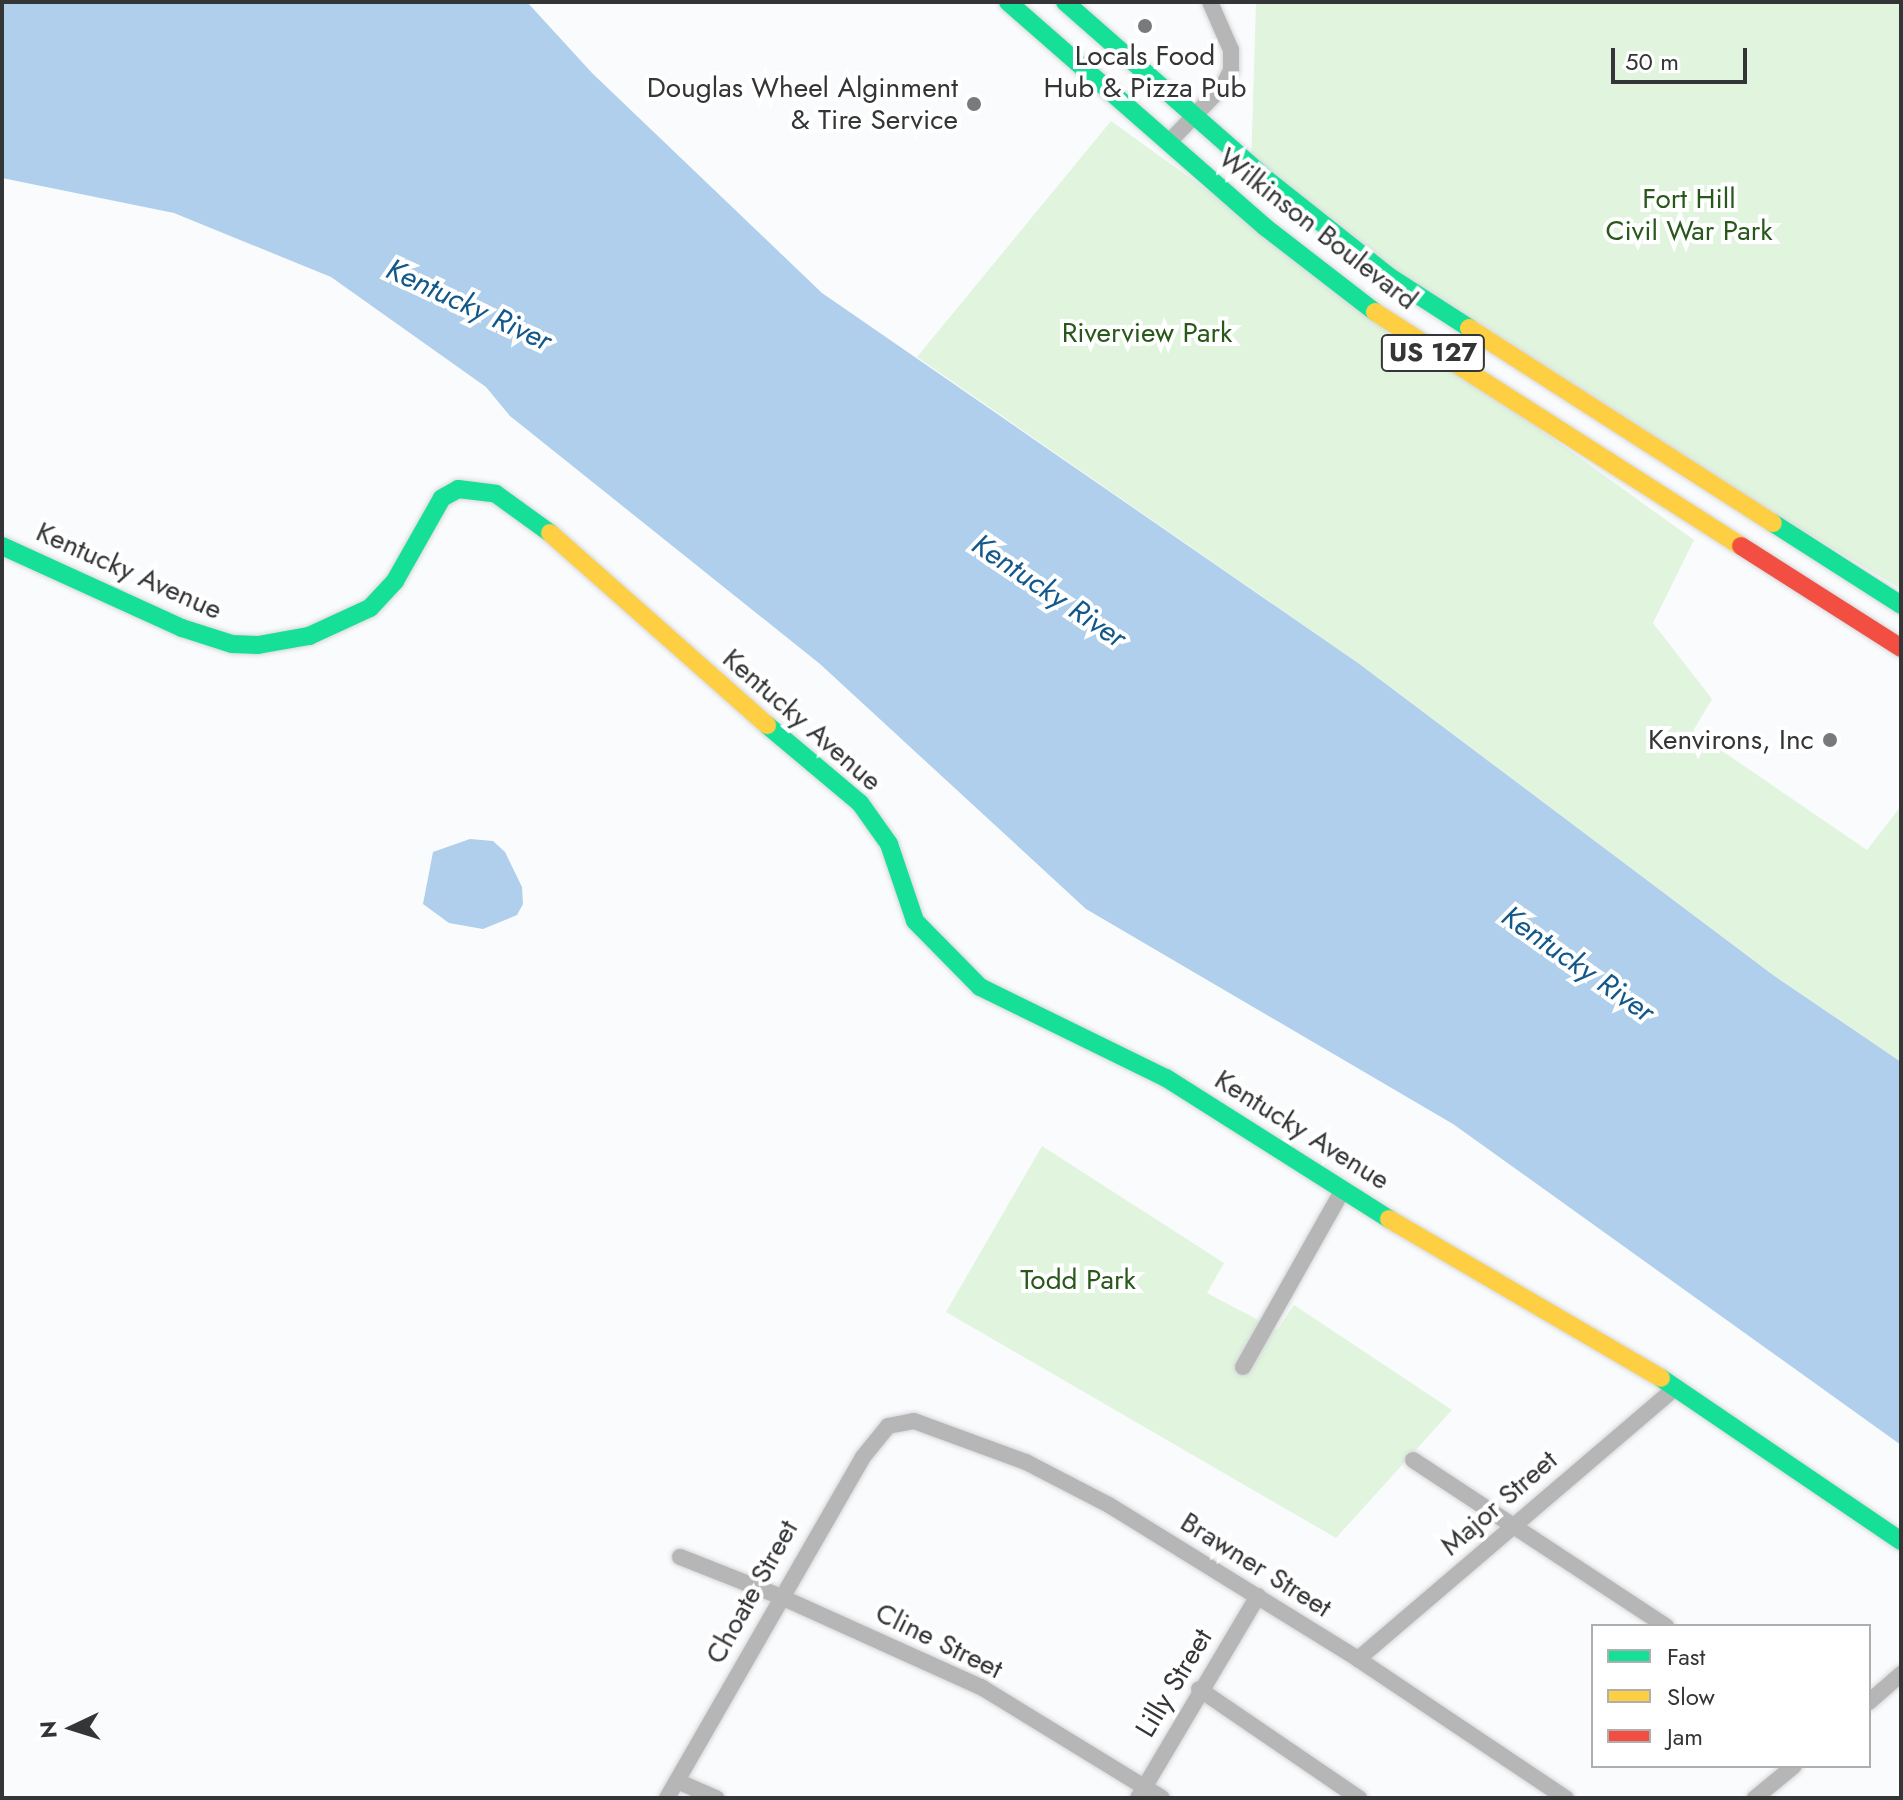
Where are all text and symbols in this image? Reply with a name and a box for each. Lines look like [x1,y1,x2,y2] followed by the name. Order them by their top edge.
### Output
[1136,17,1154,35] marker: Locals Food Hub & Pizza Pub
[1615,32,1751,82] scale bar
[1044,39,1246,105] place label: Locals Food Hub & Pizza Pub
[1625,44,1679,79] text: 50 m
[647,71,958,137] place label: Douglas Wheel Alginment & Tire Service
[965,95,983,113] marker: Douglas Wheel Alginment & Tire Service
[1212,141,1424,317] street label: Wilkinson Boulevard
[1605,182,1773,248] park label: Fort Hill Civil War Park
[381,251,557,359] water label: Kentucky River
[1062,316,1232,350] park label: Riverview Park
[1379,331,1487,375] road number: US 127
[31,515,227,627] street label: Kentucky Avenue
[965,526,1133,656] water label: Kentucky River
[716,642,888,798] street label: Kentucky Avenue
[1648,723,1814,757] place label: Kenvirons, Inc
[1821,731,1839,749] marker: Kenvirons, Inc
[1495,898,1661,1030] water label: Kentucky River
[1208,1063,1396,1197] street label: Kentucky Avenue
[1020,1263,1136,1297] park label: Todd Park
[1434,1443,1564,1563] street label: Major Street
[1174,1505,1338,1625] street label: Brawner Street
[699,1514,805,1670] street label: Choate Street
[870,1596,1008,1686] street label: Cline Street
[1129,1623,1219,1743] street label: Lilly Street
[1591,1624,1871,1768] legend
[1667,1639,1705,1674] text: Fast
[1667,1679,1715,1714] text: Slow
[32,1688,112,1768] north arrow
[1667,1719,1703,1754] text: Jam
[31,1720,65,1740] text: N

